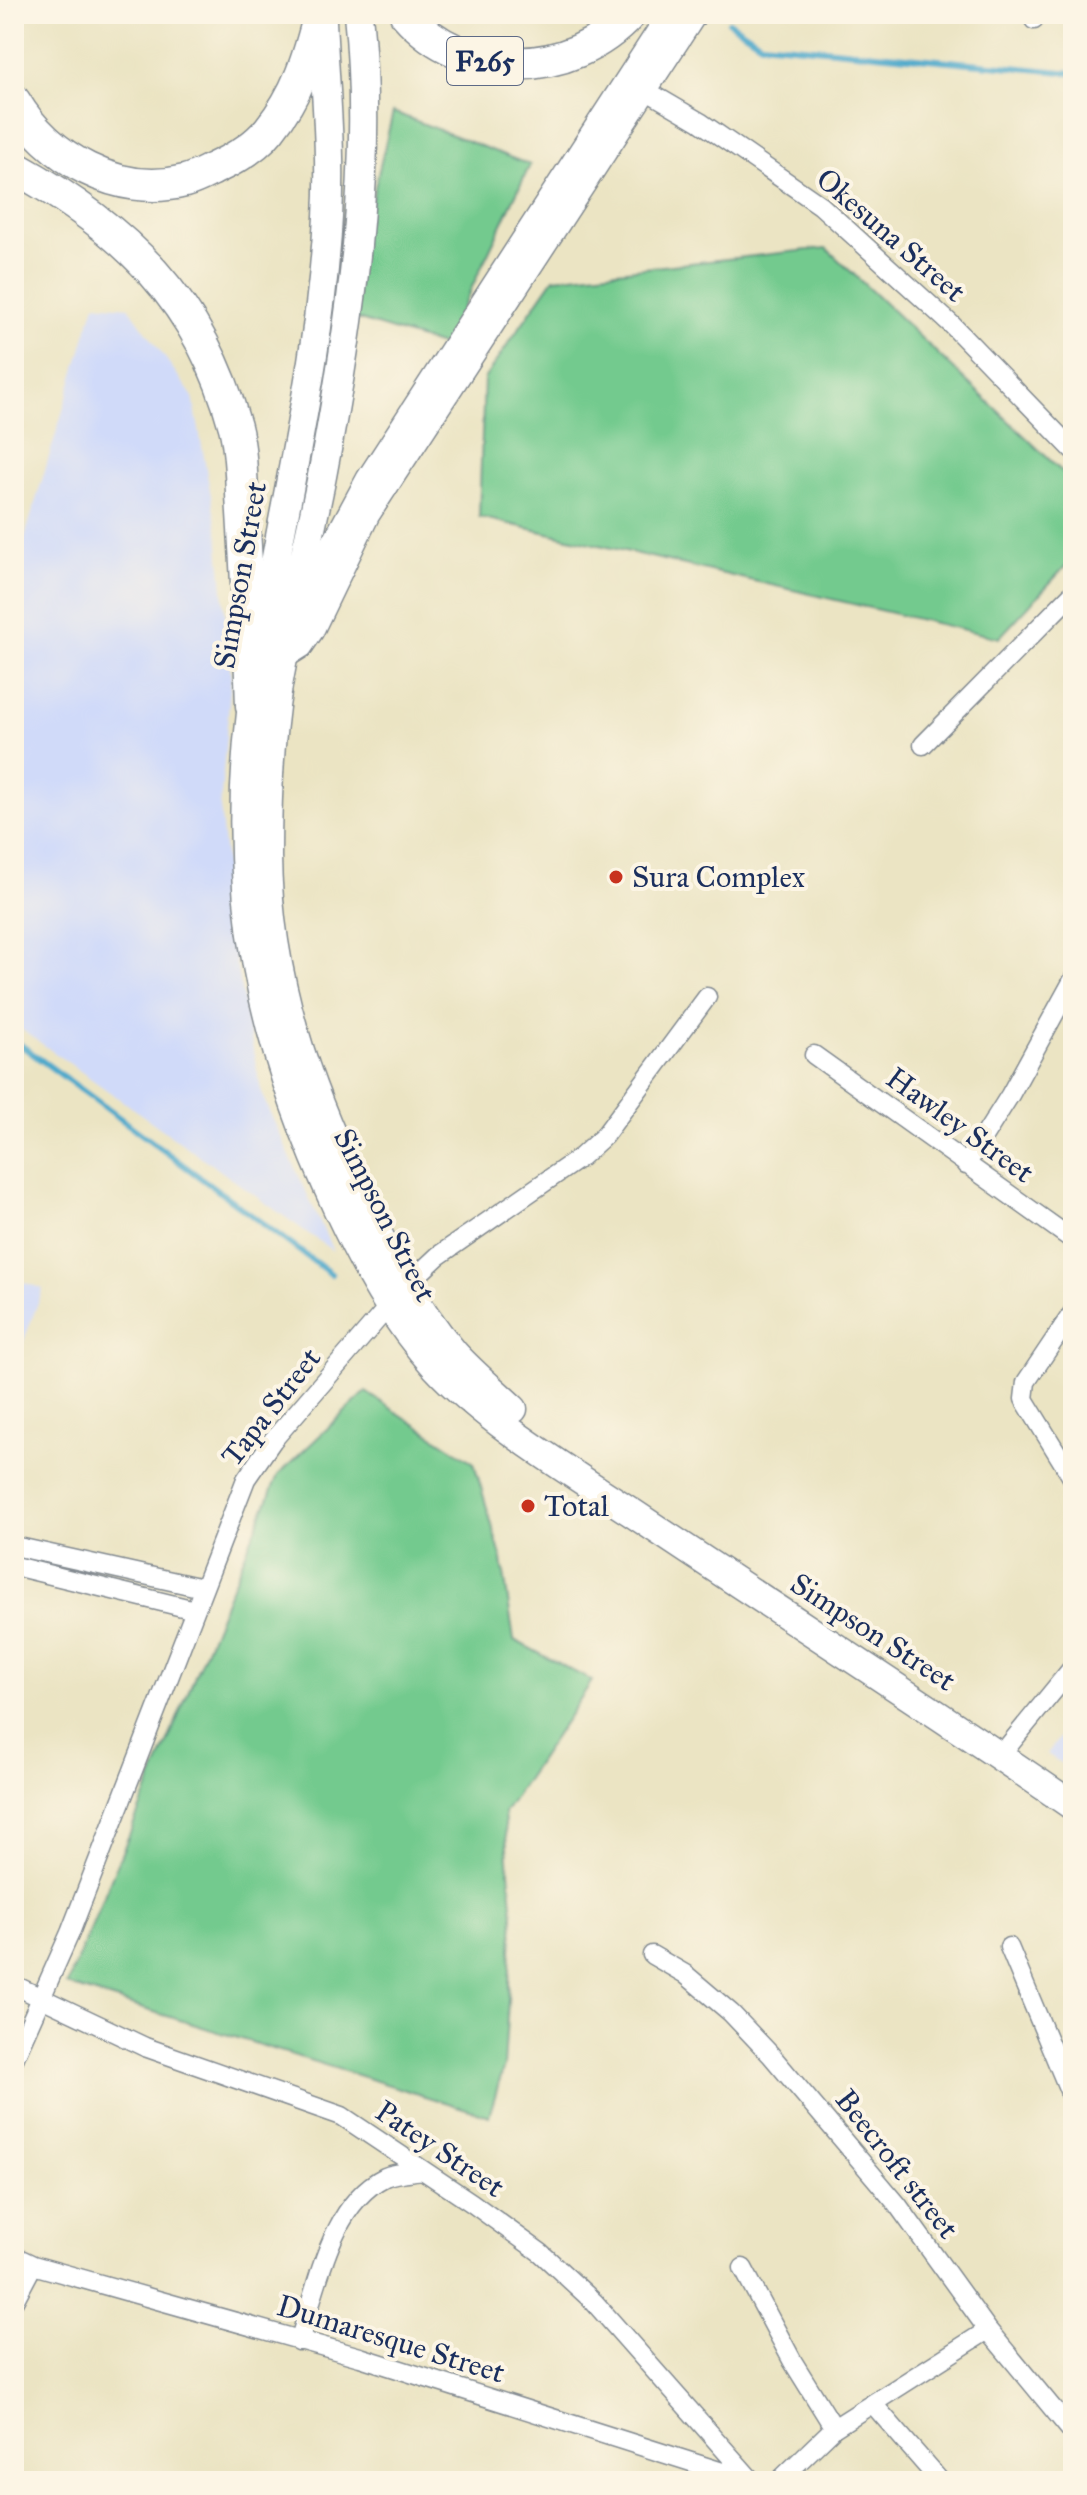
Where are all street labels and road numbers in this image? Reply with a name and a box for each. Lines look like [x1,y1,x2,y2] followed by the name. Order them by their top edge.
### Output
[447,37,523,85] road number: F265
[809,160,973,310] street label: Okesuna Street
[206,478,274,671] street label: Simpson Street
[879,1059,1041,1191] street label: Hawley Street
[326,1123,444,1308] street label: Simpson Street
[214,1340,329,1473] street label: Tapa Street
[784,1565,962,1699] street label: Simpson Street
[828,2082,967,2246] street label: Beecroft street
[369,2093,511,2205] street label: Patey Street
[273,2287,509,2391] street label: Dumaresque Street

